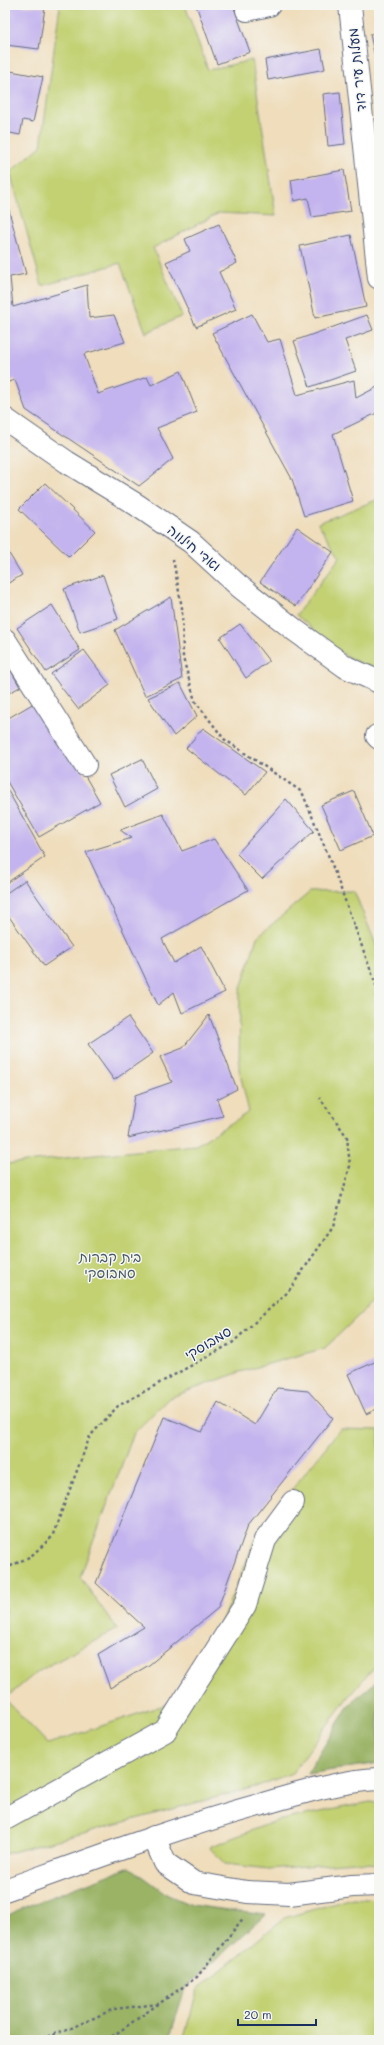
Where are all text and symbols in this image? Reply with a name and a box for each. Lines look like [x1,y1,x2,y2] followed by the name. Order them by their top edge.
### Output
[343,27,370,113] street label: מעלות עיר דוד
[164,520,225,575] street label: ואדי חילווה
[78,1247,141,1282] park label: בית קברות סמבוסקי
[181,1321,235,1364] street label: סמבוסקי
[238,2001,316,2027] scale bar
[244,2006,272,2022] text: 20 m

